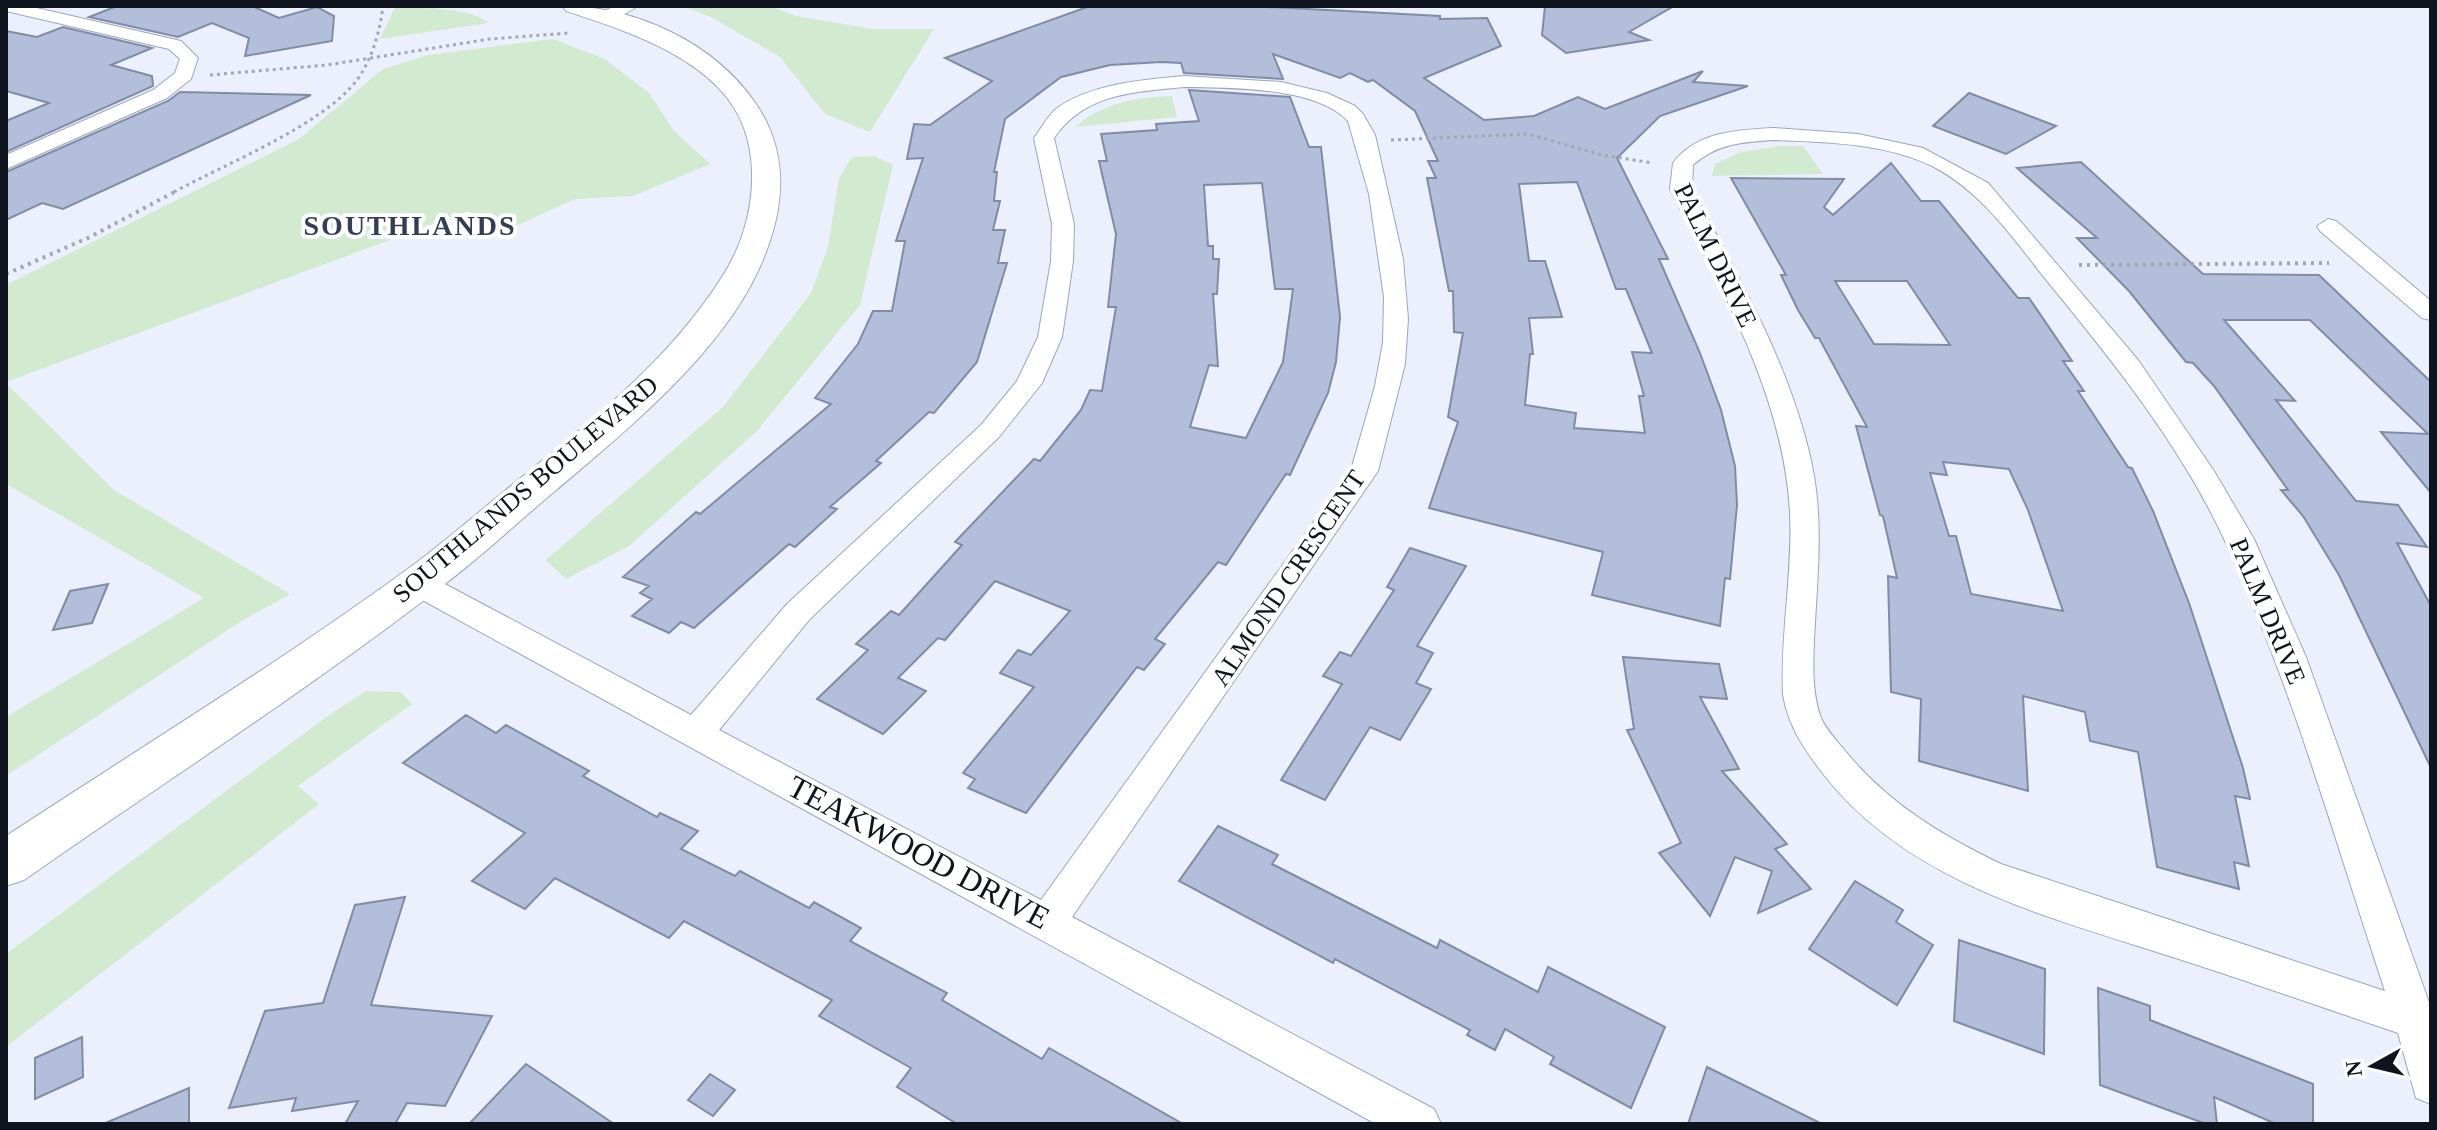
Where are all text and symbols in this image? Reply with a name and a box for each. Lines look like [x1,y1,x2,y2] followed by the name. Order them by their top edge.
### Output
[1668,179,1763,332] street label: PALM DRIVE
[304,210,516,241] district label: SOUTHLANDS
[387,370,664,609] street label: SOUTHLANDS BOULEVARD
[1206,465,1371,691] street label: ALMOND CRESCENT
[2224,534,2311,689] street label: PALM DRIVE
[782,768,1056,936] street label: TEAKWOOD DRIVE
[2333,1026,2413,1106] north arrow
[2340,1059,2367,1078] text: N

